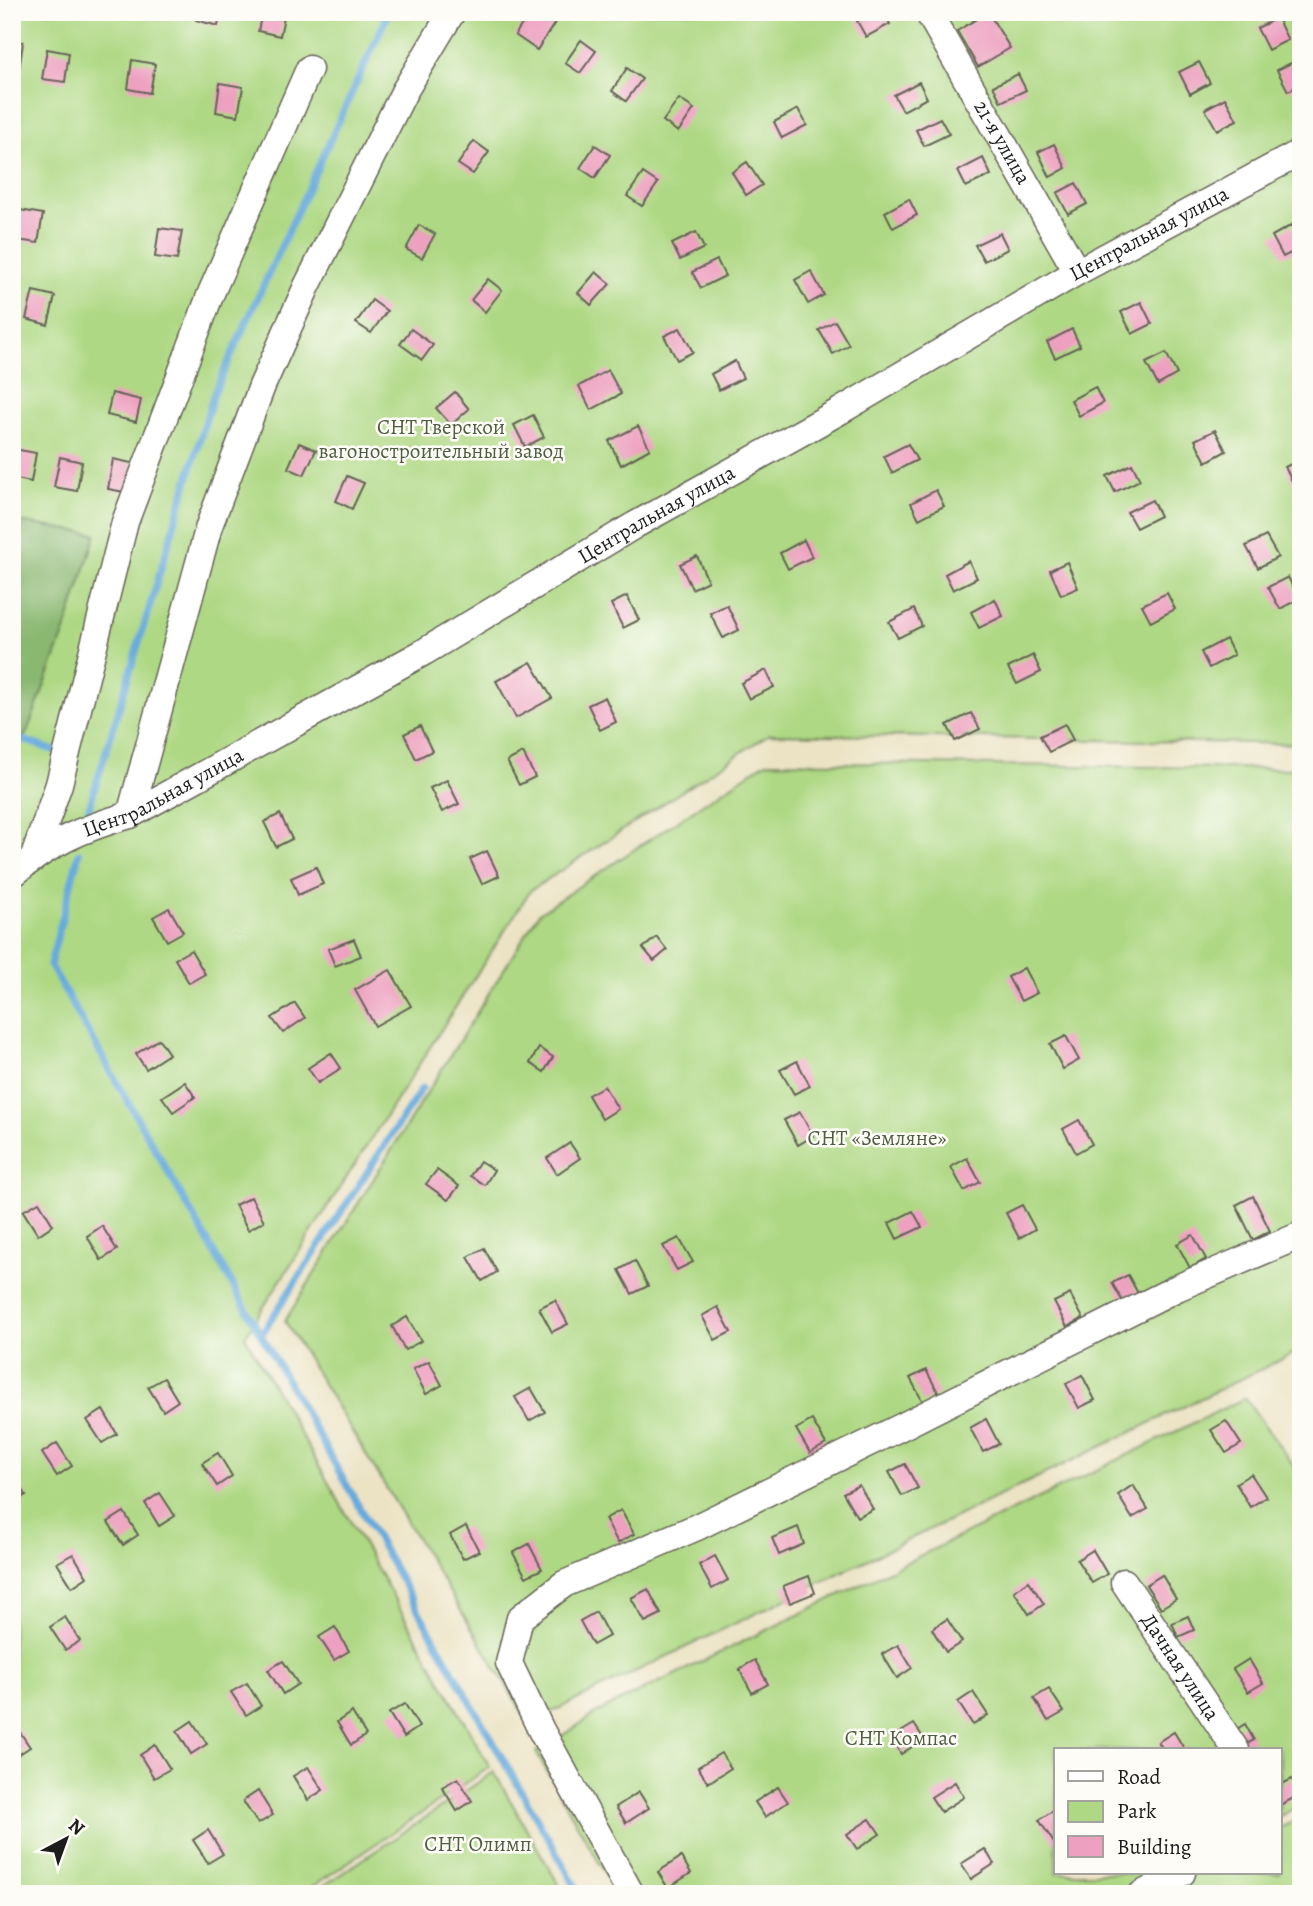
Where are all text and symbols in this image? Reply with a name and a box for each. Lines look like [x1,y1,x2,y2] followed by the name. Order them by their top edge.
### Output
[967,95,1038,190] street label: 21-я улица
[1065,179,1234,287] street label: Центральная улица
[318,413,564,465] park label: СНТ Тверской вагоностроительный завод
[573,458,740,570] street label: Центральная улица
[79,741,249,843] street label: Центральная улица
[807,1124,947,1152] park label: СНТ «Земляне»
[1135,1608,1227,1726] street label: Дачная улица
[845,1724,957,1752] park label: СНТ Компас
[1054,1748,1282,1874] legend
[1117,1763,1161,1791] text: Road
[1117,1797,1157,1825] text: Park
[32,1804,102,1874] north arrow
[63,1813,90,1841] text: N
[424,1830,532,1858] park label: СНТ Олимп
[1117,1833,1192,1861] text: Building

